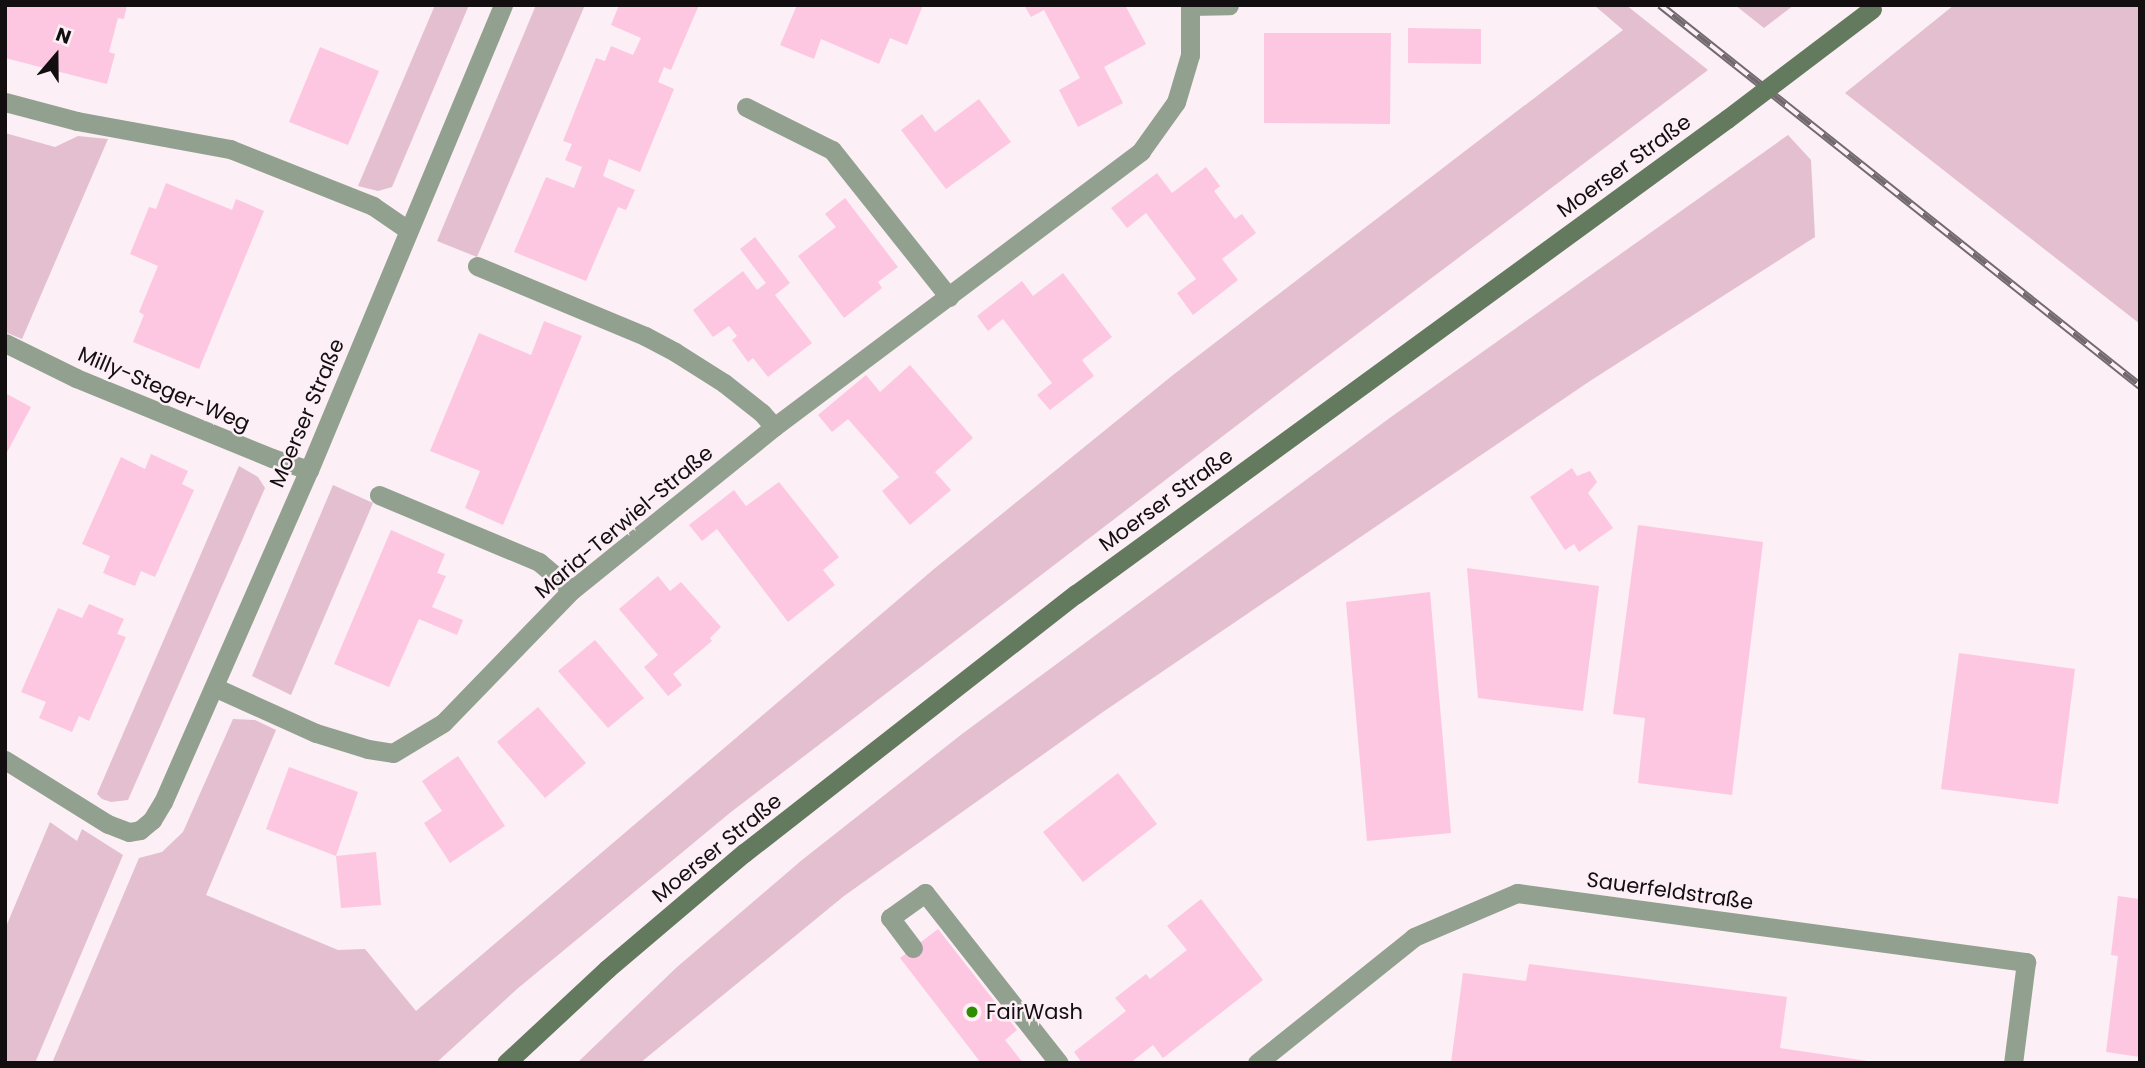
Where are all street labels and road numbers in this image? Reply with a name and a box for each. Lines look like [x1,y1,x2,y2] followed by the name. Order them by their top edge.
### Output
[1552,109,1696,223] street label: Moerser Straße
[264,335,350,491] street label: Moerser Straße
[74,341,254,437] street label: Milly-Steger-Weg
[530,440,718,604] street label: Maria-Terwiel-Straße
[1094,443,1238,557] street label: Moerser Straße
[647,788,787,908] street label: Moerser Straße
[1585,867,1755,915] street label: Sauerfeldstraße

